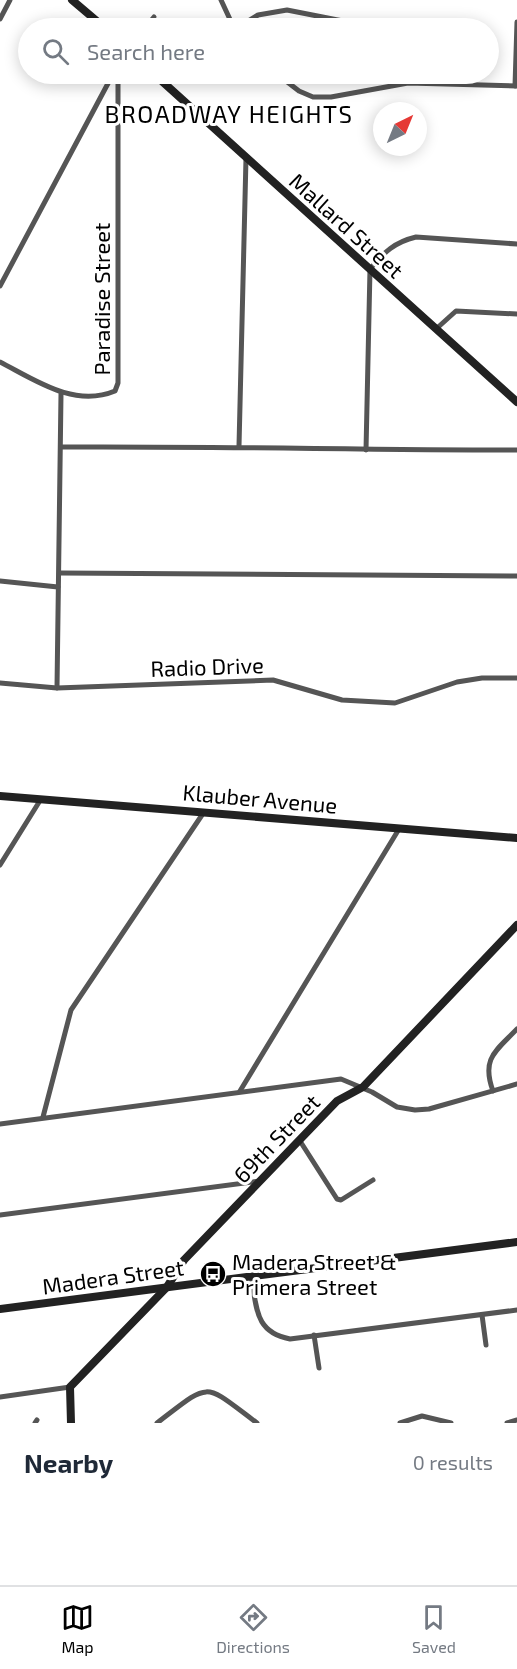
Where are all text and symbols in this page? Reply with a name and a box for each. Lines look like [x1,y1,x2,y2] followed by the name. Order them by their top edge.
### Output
[18,18,499,84] search box
[39,35,72,68] icon: search
[87,38,205,64] text: Search here
[105,99,354,128] district label: BROADWAY HEIGHTS
[373,102,427,156] north arrow
[285,167,409,283] street label: Mallard Street
[88,223,114,375] street label: Paradise Street
[150,651,264,681] street label: Radio Drive
[182,778,338,818] street label: Klauber Avenue
[228,1089,324,1187] street label: 69th Street
[232,1248,397,1299] place label: Madera Street & Primera Street
[41,1253,185,1299] street label: Madera Street
[198,1259,228,1289] bus stop icon: Madera Street & Primera Street
[24,1447,113,1478] text: Nearby
[413,1450,493,1474] text: 0 results
[61,1601,94,1656] tab: Map
[216,1601,290,1656] tab: Directions
[412,1601,456,1656] tab: Saved

